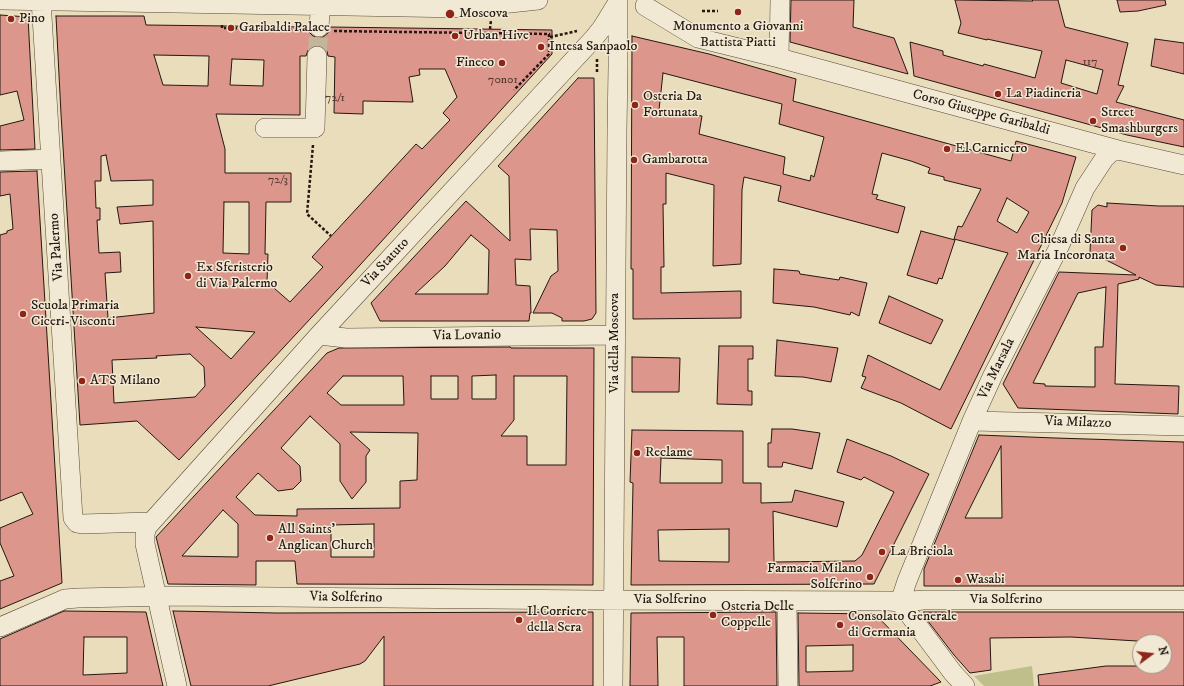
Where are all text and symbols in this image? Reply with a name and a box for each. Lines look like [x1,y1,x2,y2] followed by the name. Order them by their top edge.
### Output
[459,6,508,22] place label: Moscova
[733,7,743,17] marker: Monumento a Giovanni Battista Piatti
[444,8,456,20] marker: Moscova
[19,11,45,27] place label: Pino
[6,14,16,24] marker: Pino
[673,19,803,52] place label: Monumento a Giovanni Battista Piatti
[239,20,330,36] place label: Garibaldi Palace
[226,23,236,33] marker: Garibaldi Palace
[463,28,529,44] place label: Urban Hive
[450,31,460,41] marker: Urban Hive
[549,39,637,55] place label: Intesa Sanpaolo
[536,42,546,52] marker: Intesa Sanpaolo
[456,55,494,71] place label: Fineco
[1082,56,1098,70] house number: 117
[497,58,507,68] marker: Fineco
[488,74,518,88] house number: 70n01
[1006,86,1081,102] place label: La Piadineria
[911,87,1051,139] street label: Corso Giuseppe Garibaldi
[643,89,702,122] place label: Osteria Da Fortunata
[993,89,1003,99] marker: La Piadineria
[325,92,345,106] house number: 72/1
[630,100,640,110] marker: Osteria Da Fortunata
[1101,105,1178,138] place label: Street Smashburgers
[1088,116,1098,126] marker: Street Smashburgers
[955,141,1027,157] place label: El Carnicero
[942,144,952,154] marker: El Carnicero
[642,152,708,168] place label: Gambarotta
[629,155,639,165] marker: Gambarotta
[268,174,288,188] house number: 72/3
[46,213,68,281] street label: Via Palermo
[1017,232,1115,264] place label: Chiesa di Santa Maria Incoronata
[359,235,413,291] street label: Via Statuto
[1118,243,1128,253] marker: Chiesa di Santa Maria Incoronata
[196,260,277,292] place label: Ex Sferisterio di Via Palermo
[183,271,193,281] marker: Ex Sferisterio di Via Palermo
[607,293,623,393] street label: Via della Moscova
[31,298,119,330] place label: Scuola Primaria Ciceri-Visconti
[18,309,28,319] marker: Scuola Primaria Ciceri-Visconti
[433,327,501,345] street label: Via Lovanio
[975,336,1019,402] street label: Via Marsala
[90,373,160,389] place label: ATS Milano
[77,376,87,386] marker: ATS Milano
[1044,413,1112,433] street label: Via Milazzo
[645,445,692,461] place label: Reclame
[632,448,642,458] marker: Reclame
[278,522,373,554] place label: All Saints' Anglican Church
[265,533,275,543] marker: All Saints' Anglican Church
[890,544,953,560] place label: La Briciola
[877,547,887,557] marker: La Briciola
[767,561,862,594] place label: Farmacia Milano Solferino
[865,572,875,582] marker: Farmacia Milano Solferino
[966,572,1005,588] place label: Wasabi
[953,575,963,585] marker: Wasabi
[310,589,382,607] street label: Via Solferino
[634,592,706,608] street label: Via Solferino
[970,592,1042,608] street label: Via Solferino
[721,599,794,632] place label: Osteria Delle Coppelle
[527,604,587,636] place label: Il Corriere della Sera
[848,609,957,642] place label: Consolato Generale di Germania
[708,610,718,620] marker: Osteria Delle Coppelle
[514,615,524,625] marker: Il Corriere della Sera
[835,620,845,630] marker: Consolato Generale di Germania
[1132,634,1172,674] north arrow
[1155,645,1171,657] text: N

